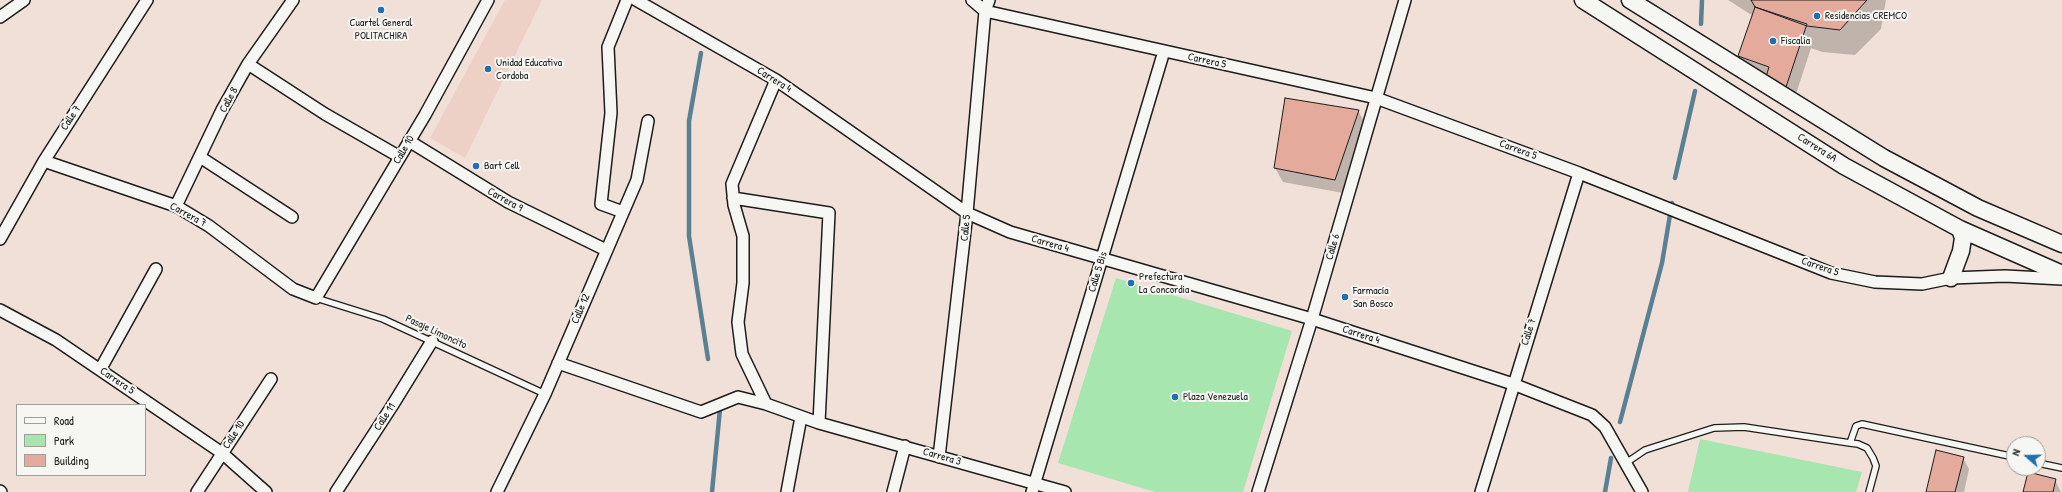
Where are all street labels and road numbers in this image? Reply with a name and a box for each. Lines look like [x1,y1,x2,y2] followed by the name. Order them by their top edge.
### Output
[1187,50,1227,72] street label: Carrera 5
[754,64,794,96] street label: Carrera 4
[217,85,241,115] street label: Calle 8
[58,103,84,133] street label: Calle 7
[1795,131,1839,165] street label: Carrera 6A
[391,133,417,167] street label: Calle 10
[1497,137,1539,163] street label: Carrera 5
[485,185,525,215] street label: Carrera 9
[167,200,209,230] street label: Carrera 7
[958,214,974,242] street label: Calle 5
[1030,232,1070,256] street label: Carrera 4
[1323,233,1343,261] street label: Calle 6
[1086,250,1110,294] street label: Calle 5 Bis
[1799,254,1841,280] street label: Carrera 5
[569,292,593,326] street label: Calle 12
[403,312,469,352] street label: Pasaje Limoncito
[1518,317,1540,347] street label: Calle 7
[1341,323,1381,347] street label: Carrera 4
[97,365,137,397] street label: Carrera 5
[371,401,399,433] street label: Calle 11
[220,418,248,452] street label: Calle 10
[921,445,963,469] street label: Carrera 3

